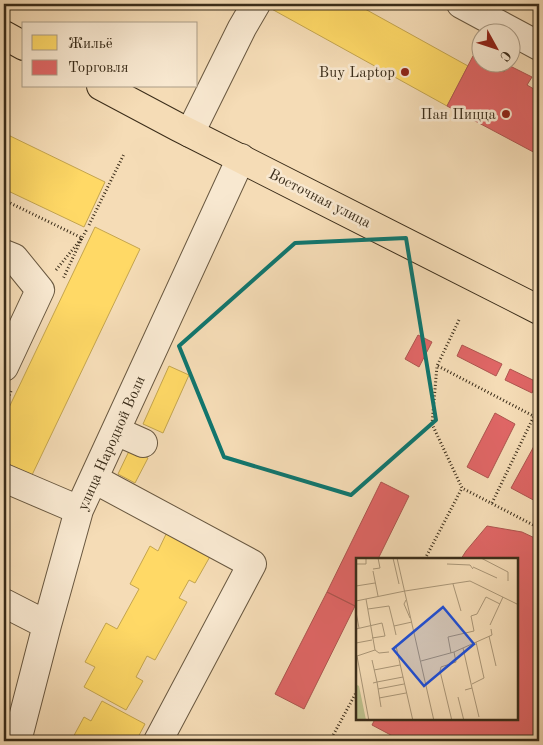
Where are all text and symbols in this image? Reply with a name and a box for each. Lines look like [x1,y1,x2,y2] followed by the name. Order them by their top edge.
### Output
[22,22,198,88] legend
[470,22,520,72] north arrow
[68,37,113,52] text: Жильё
[497,48,514,64] text: С
[68,61,129,76] text: Торговля
[319,66,395,81] place label: Buy Laptop
[399,66,411,78] marker: Buy Laptop
[421,108,497,123] place label: Пан Пицца
[500,108,512,120] marker: Пан Пицца
[266,167,373,232] street label: Восточная улица
[76,374,149,513] street label: улица Народной Воли
[356,558,518,720] inset map

